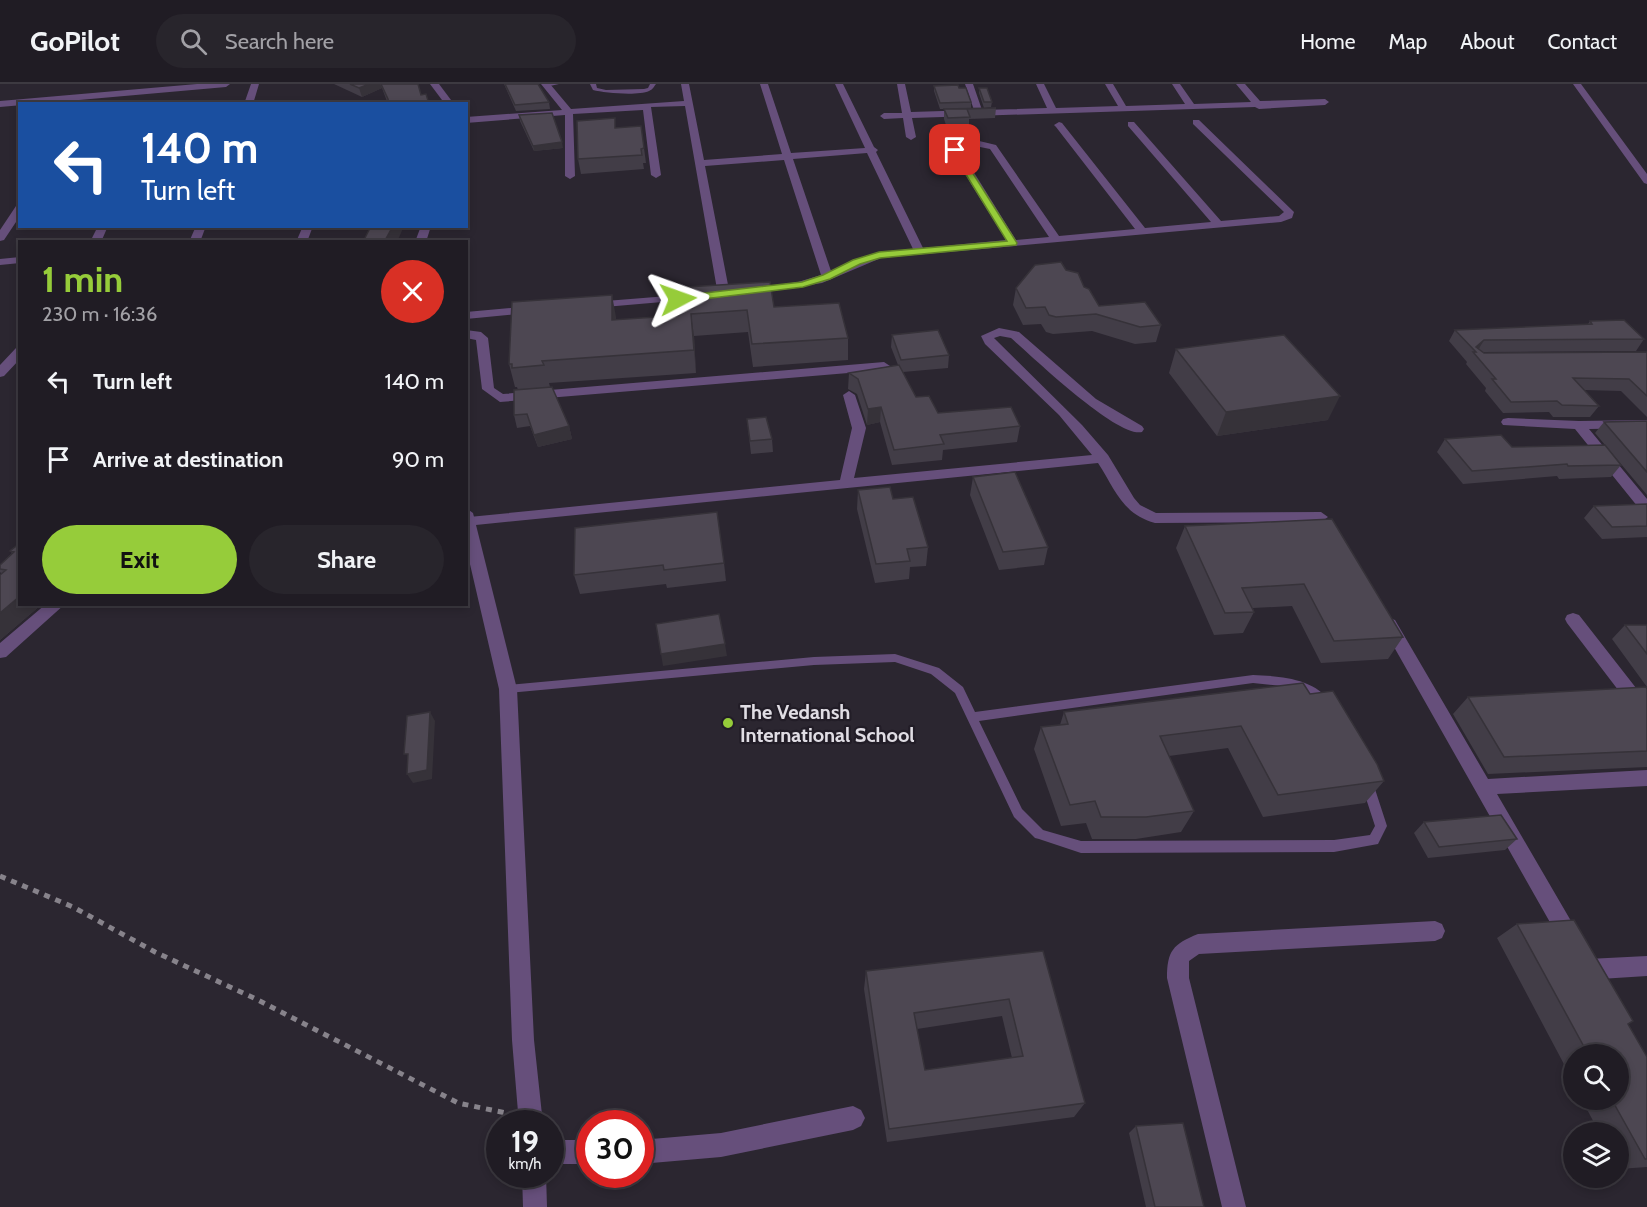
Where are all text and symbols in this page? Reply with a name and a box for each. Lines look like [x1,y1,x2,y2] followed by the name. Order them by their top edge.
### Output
[156,14,576,68] search box
[30,24,120,58] text: GoPilot
[177,25,210,58] icon: search
[225,28,334,55] text: Search here
[1300,29,1356,54] text: Home
[1389,29,1427,54] text: Map
[1460,29,1514,54] text: About
[1547,29,1617,54] text: Contact
[141,122,258,174] text: 140 m
[929,124,980,175] pin
[42,126,120,204] icon: left
[938,133,971,166] icon: arrive
[141,174,235,207] text: Turn left
[42,257,123,301] text: 1 min
[381,260,444,323] button: close
[646,267,710,331] position arrow
[42,302,157,326] text: 230 m · 16:36
[42,365,75,398] icon: left
[93,368,172,395] text: Turn left
[385,368,444,395] text: 140 m
[42,443,75,476] icon: arrive
[93,446,283,473] text: Arrive at destination
[392,446,444,473] text: 90 m
[42,525,237,594] button: Exit
[249,525,444,594] button: Share
[740,700,915,747] place label: The Vedansh International School
[721,716,735,730] marker: The Vedansh International School
[1563,1044,1629,1188] map controls
[1563,1044,1629,1110] button: search
[576,1110,654,1188] speed limit sign: 30
[1563,1122,1629,1188] button: layers
[511,1123,539,1160] text: 19
[509,1155,541,1173] text: km/h

